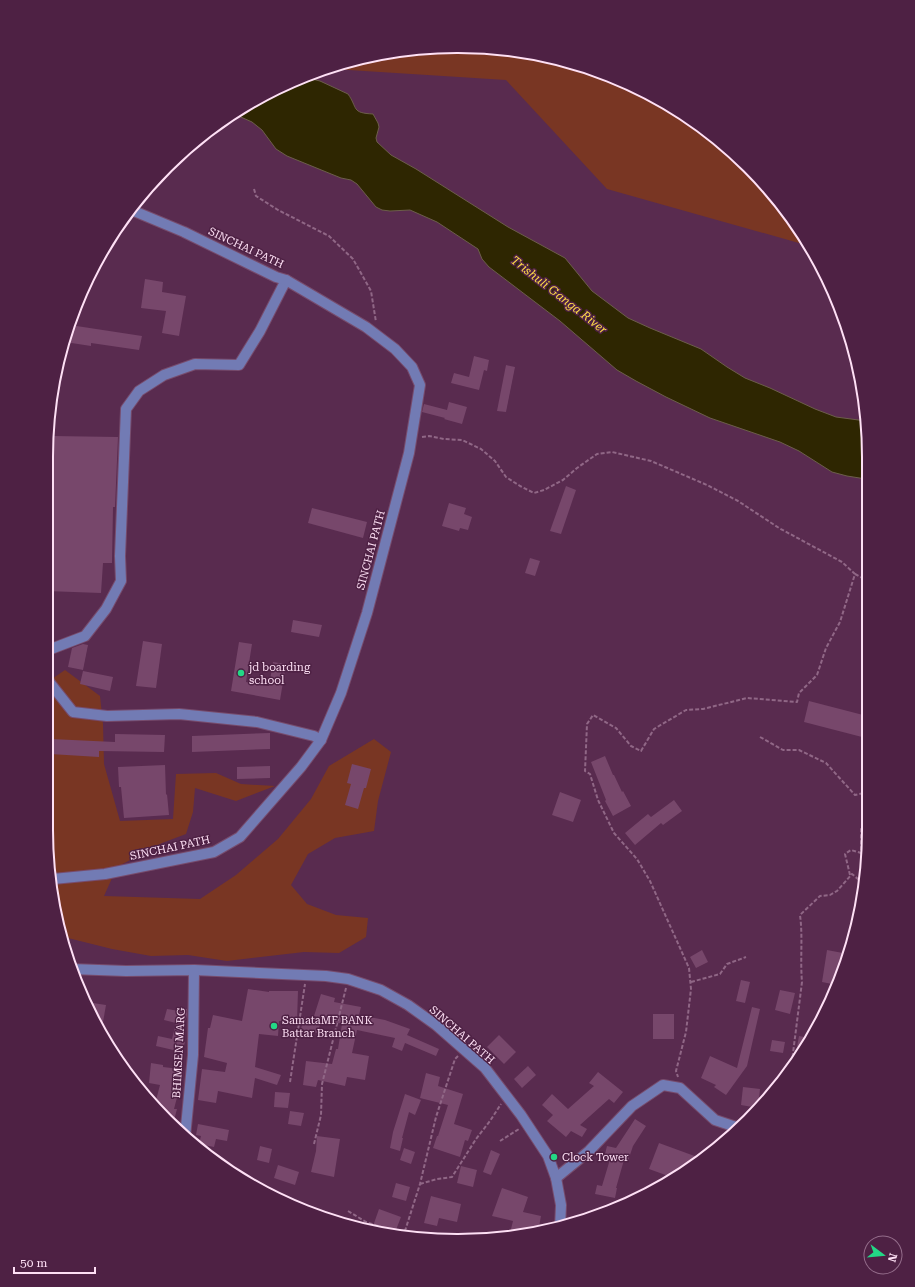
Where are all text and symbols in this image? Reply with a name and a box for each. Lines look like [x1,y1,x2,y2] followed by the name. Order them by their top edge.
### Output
[206,225,286,271] street label: SINCHAI PATH
[508,253,610,337] water label: Trishuli Ganga River
[354,509,388,591] street label: SINCHAI PATH
[248,661,311,687] place label: jd boarding school
[236,668,246,678] marker: jd boarding school
[129,833,211,863] street label: SINCHAI PATH
[427,1003,497,1067] street label: SINCHAI PATH
[170,1007,188,1099] street label: BHIMSEN MARG
[282,1014,372,1040] place label: SamataMF BANK Battar Branch
[269,1021,279,1031] marker: SamataMF BANK Battar Branch
[562,1151,629,1164] place label: Clock Tower
[549,1152,559,1162] marker: Clock Tower
[863,1235,903,1275] north arrow
[14,1249,95,1275] scale bar
[885,1252,900,1264] text: N
[20,1256,47,1270] text: 50 m

